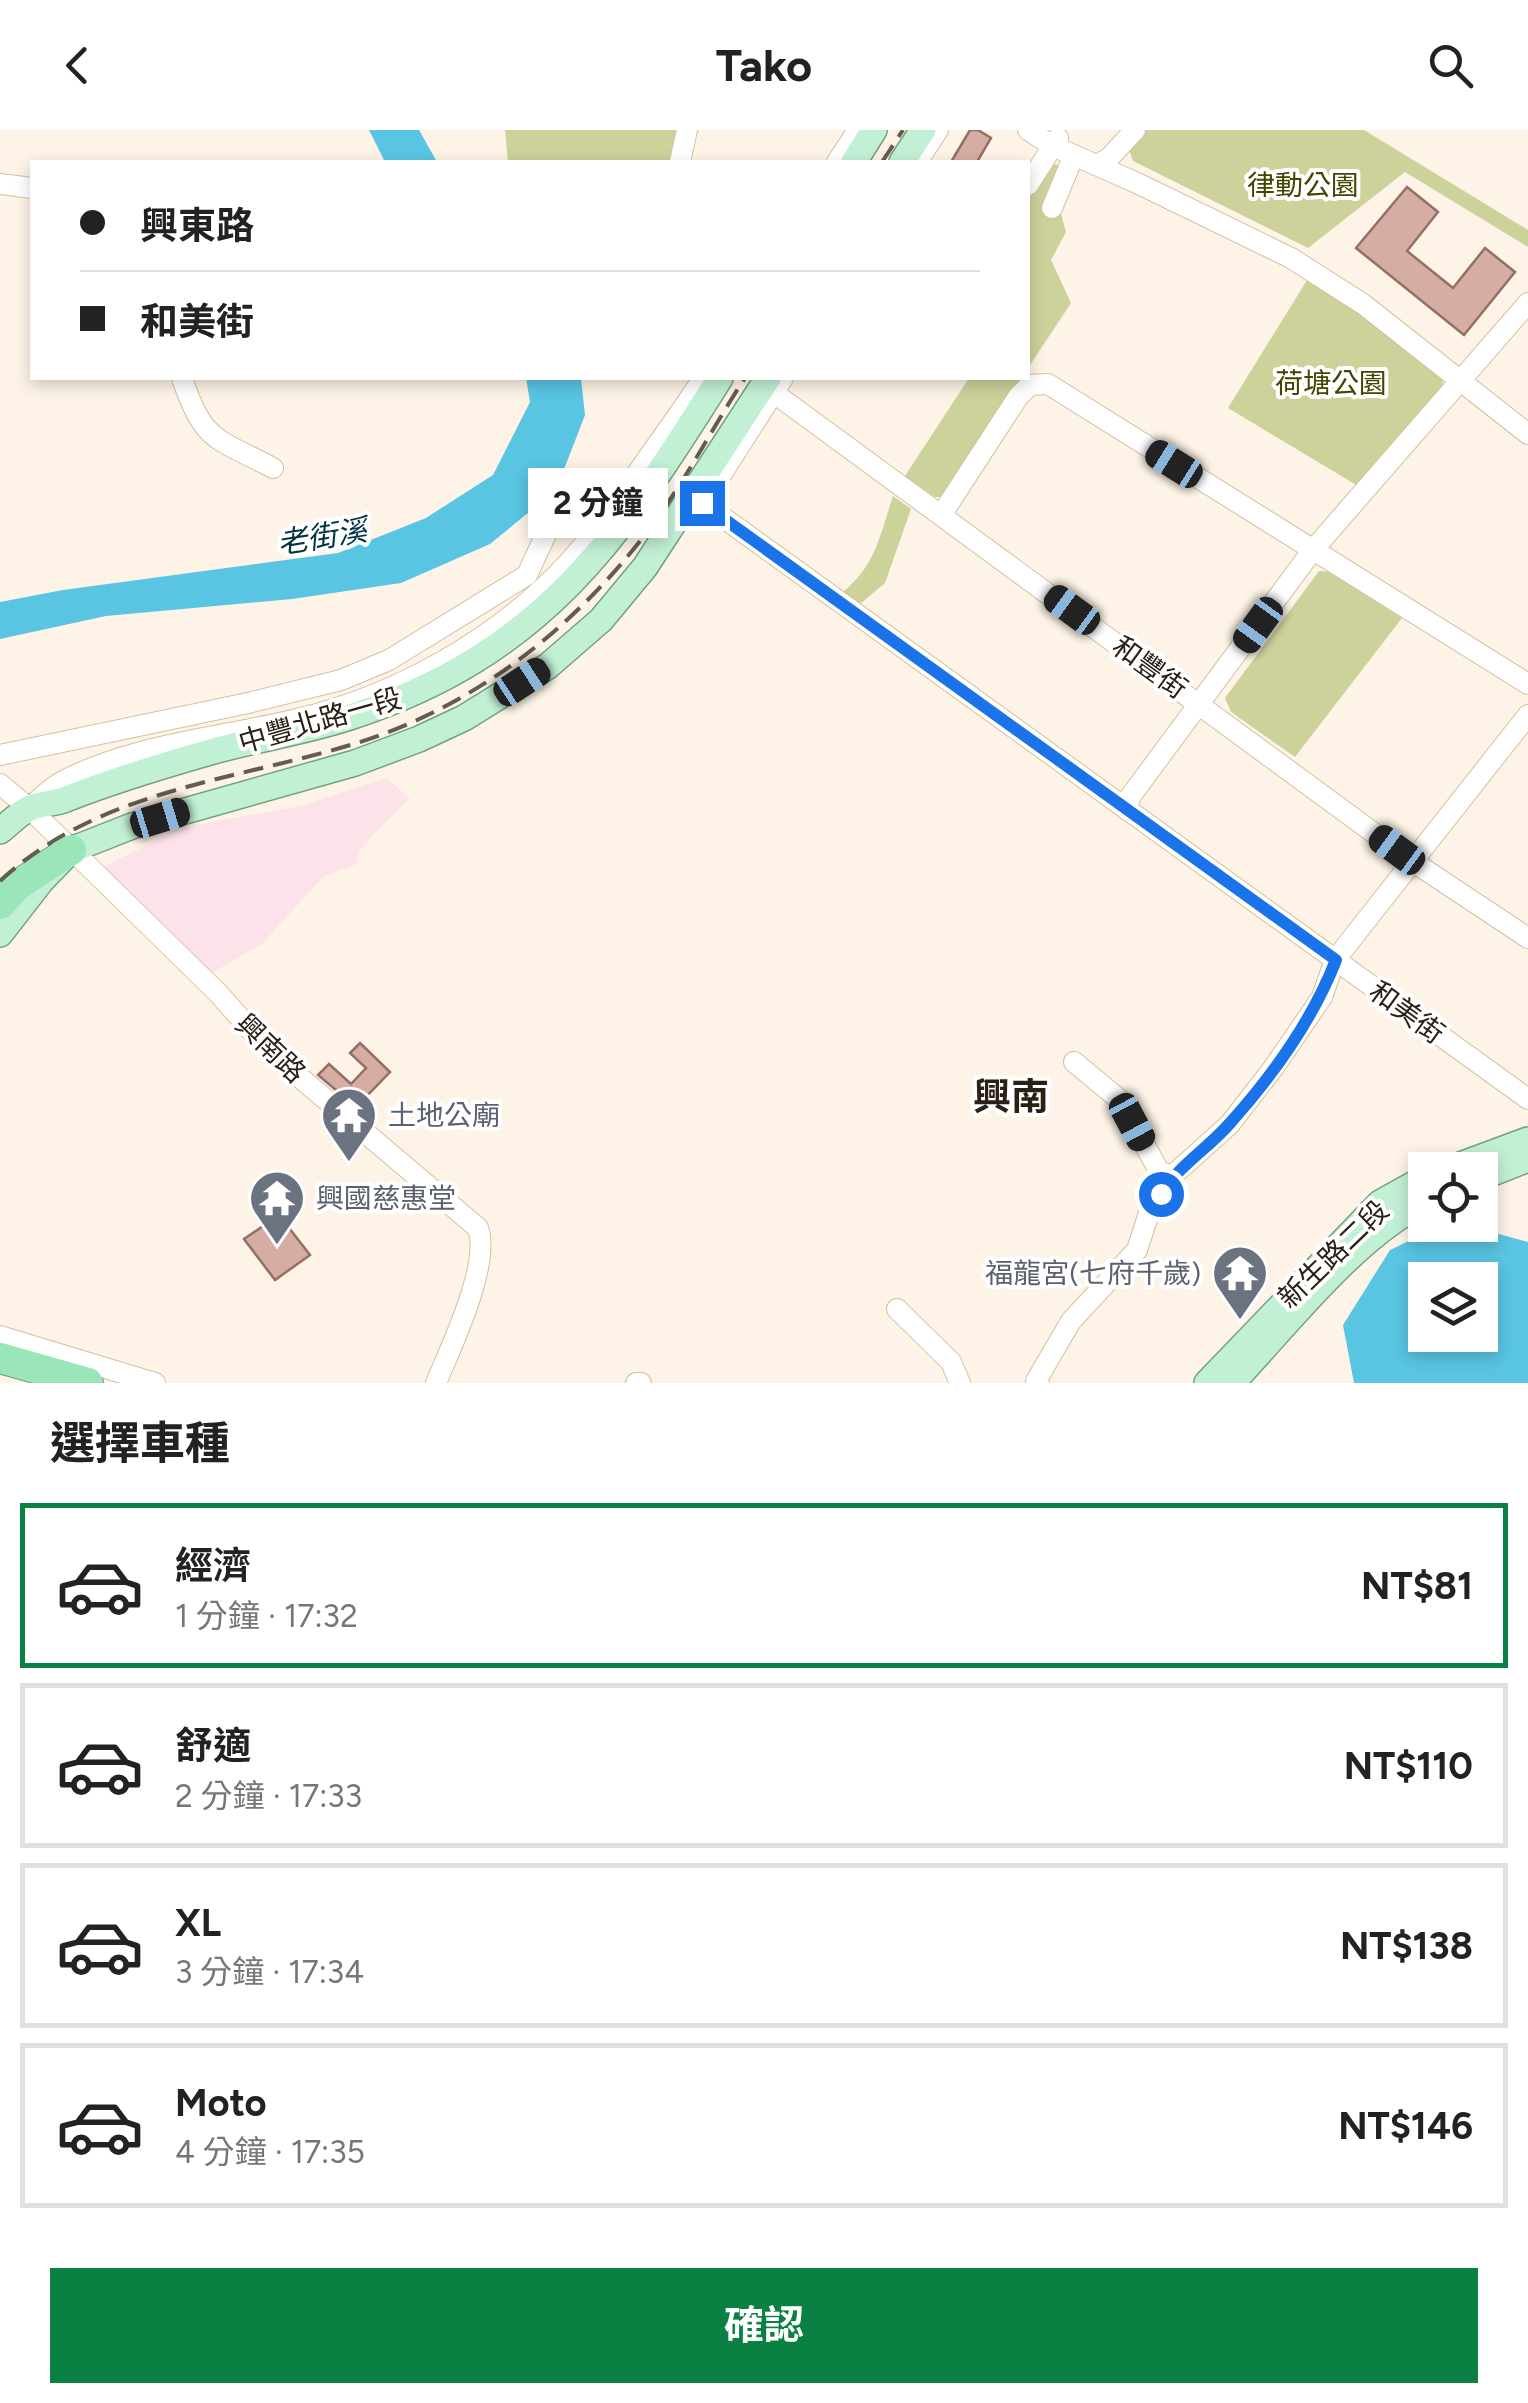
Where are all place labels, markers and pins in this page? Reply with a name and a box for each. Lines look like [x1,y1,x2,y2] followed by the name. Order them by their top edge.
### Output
[319,1085,379,1164] temple icon: 土地公廟
[388,1098,500,1132] place label: 土地公廟
[247,1168,307,1247] temple icon: 興國慈惠堂
[316,1181,456,1215] place label: 興國慈惠堂
[1210,1243,1270,1322] temple icon: 福龍宮(七府千歲)
[985,1256,1201,1290] place label: 福龍宮(七府千歲)

